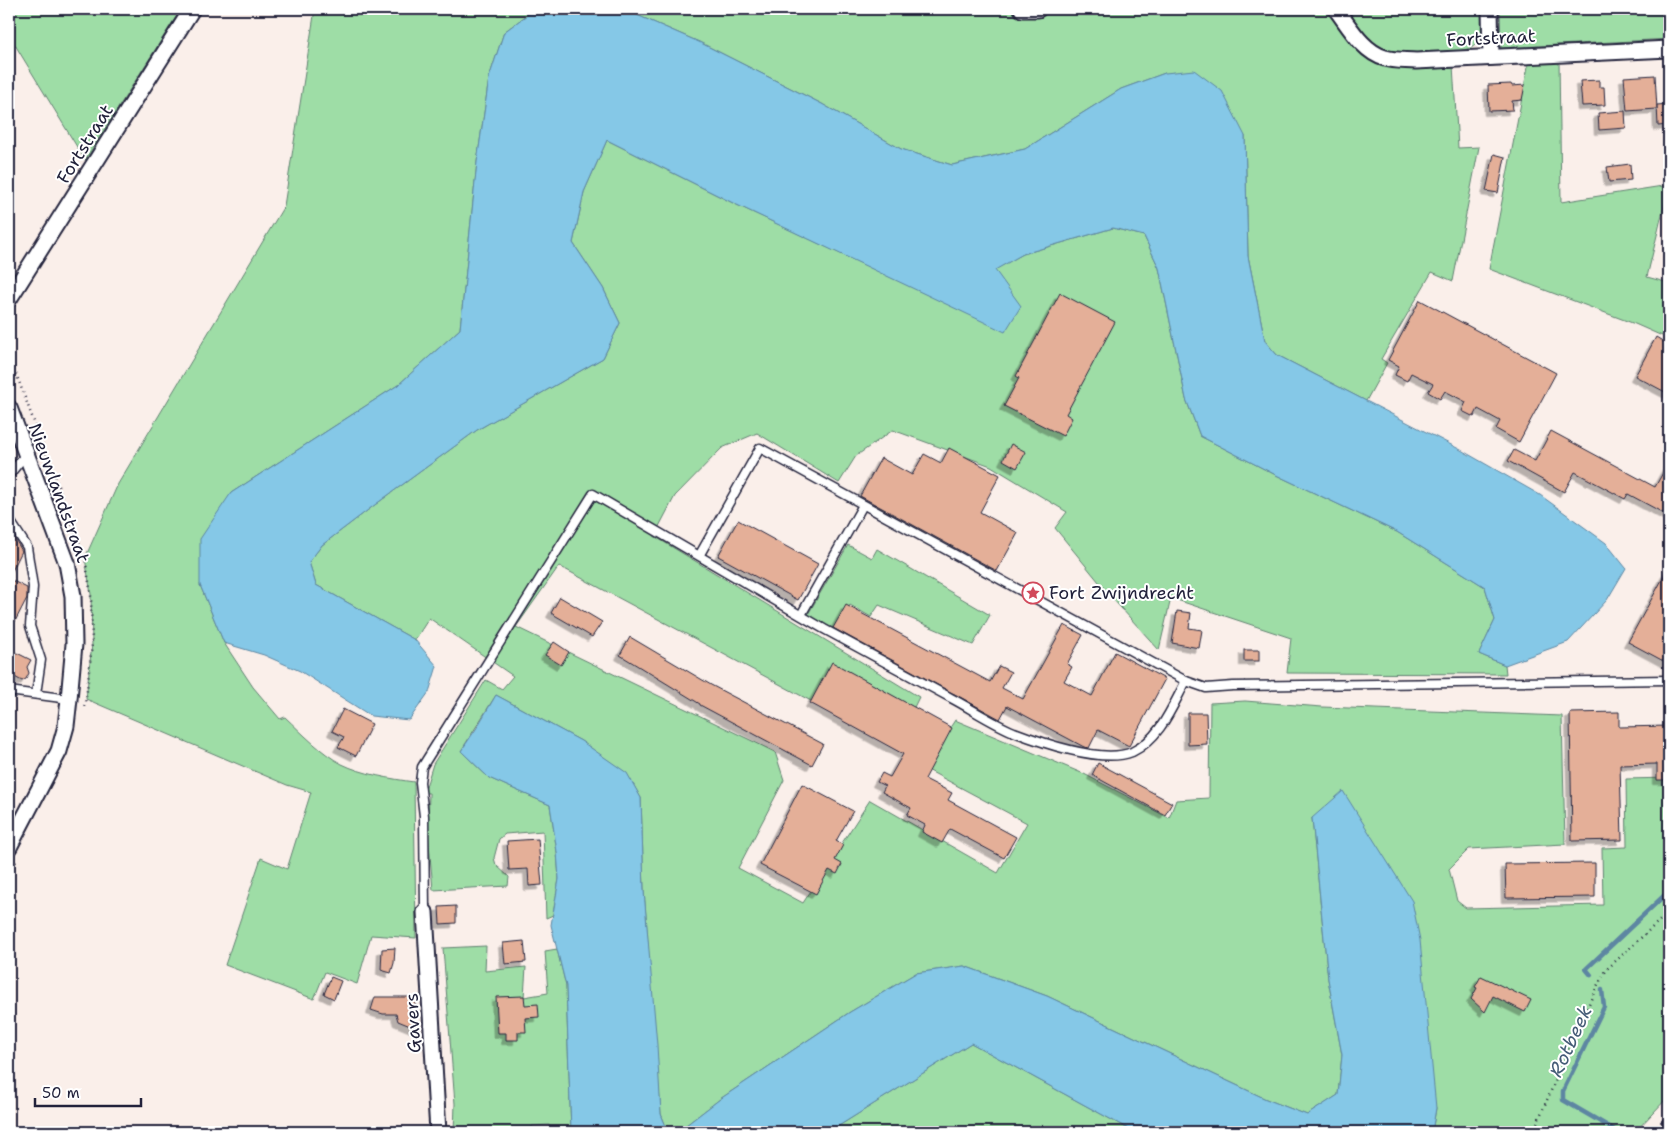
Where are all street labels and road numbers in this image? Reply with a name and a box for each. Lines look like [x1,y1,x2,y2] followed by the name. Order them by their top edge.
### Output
[1446,24,1536,52] street label: Fortstraat
[51,100,119,188] street label: Fortstraat
[23,420,95,566] street label: Nieuwlandstraat
[399,992,427,1054] street label: Gavers

